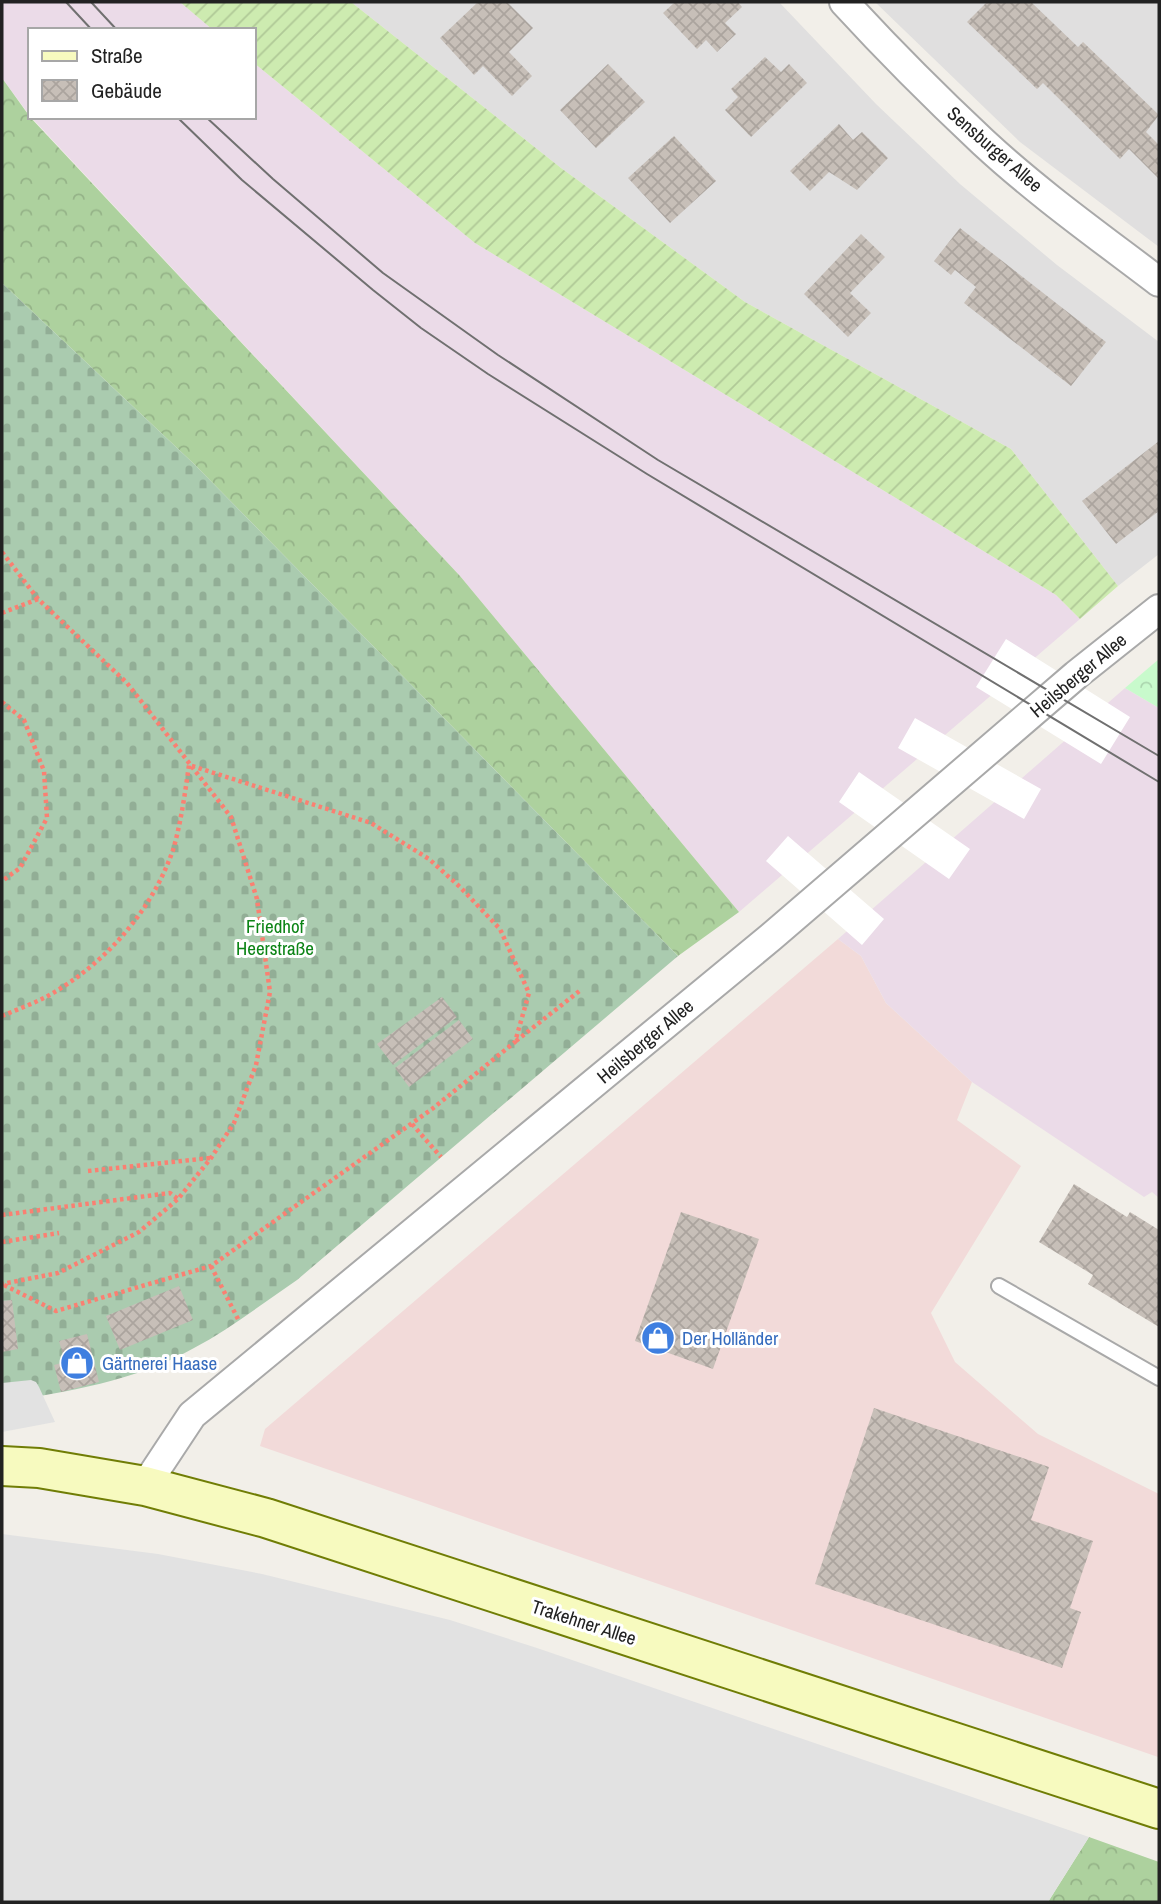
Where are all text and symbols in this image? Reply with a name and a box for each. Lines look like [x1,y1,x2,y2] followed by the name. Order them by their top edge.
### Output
[28,28,256,119] legend
[91,41,143,70] text: Straße
[91,76,162,105] text: Gebäude
[942,100,1048,198] street label: Sensburger Allee
[1024,627,1132,723] street label: Heilsberger Allee
[236,913,314,961] park label: Friedhof Heerstraße
[591,993,699,1089] street label: Heilsberger Allee
[639,1319,677,1357] shop icon: Der Holländer
[682,1325,779,1351] place label: Der Holländer
[58,1344,96,1382] shop icon: Gärtnerei Haase
[102,1350,217,1376] place label: Gärtnerei Haase
[528,1593,640,1651] street label: Trakehner Allee

